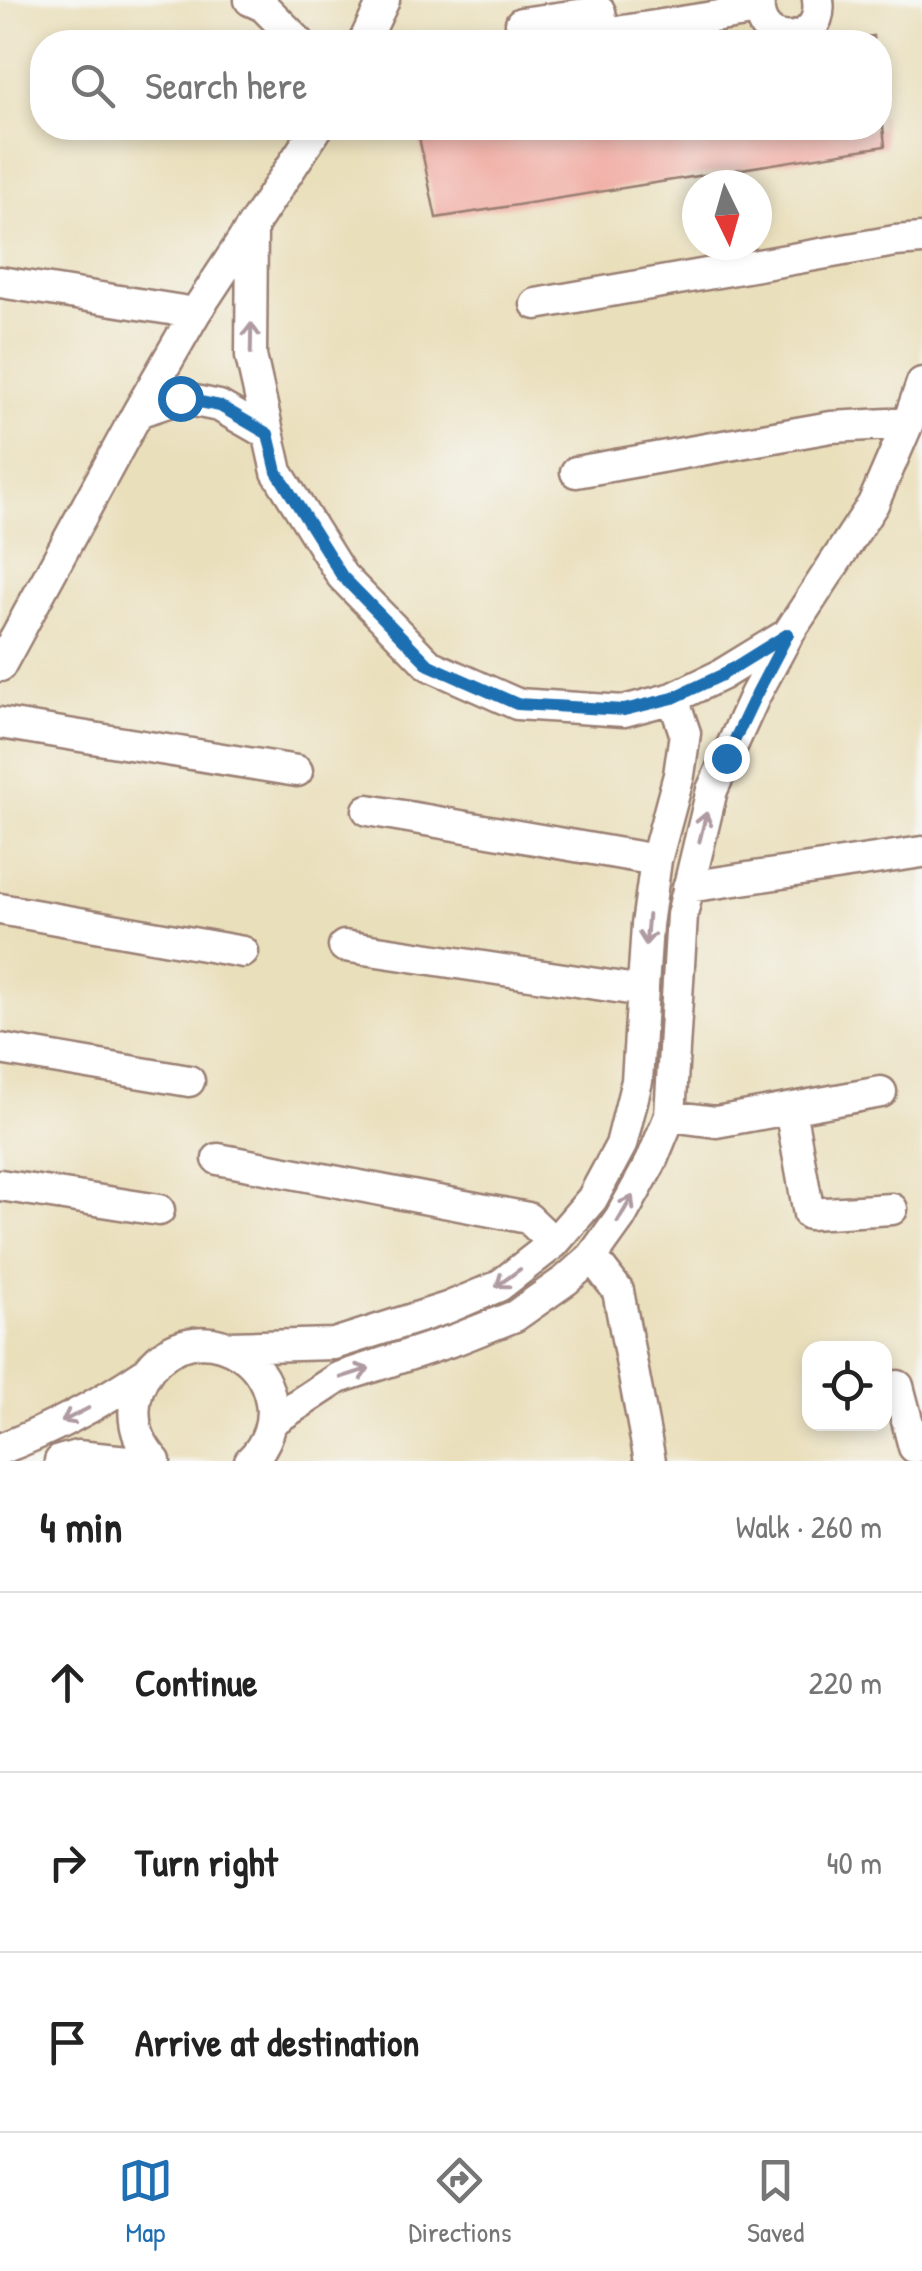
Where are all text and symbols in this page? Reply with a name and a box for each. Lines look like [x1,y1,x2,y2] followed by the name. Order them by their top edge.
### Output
[30,30,892,140] search box
[65,58,120,113] icon: search
[145,59,307,111] text: Search here
[682,170,772,260] north arrow
[242,322,260,354] one-way arrow
[158,376,204,422] route start
[704,736,750,782] route end
[695,812,713,844] one-way arrow
[638,913,657,945] one-way arrow
[615,1195,635,1224] one-way arrow
[495,1267,522,1288] one-way arrow
[802,1341,892,1431] map controls
[802,1341,892,1431] button: locate
[339,1362,370,1380] one-way arrow
[60,1406,90,1425] one-way arrow
[40,1498,122,1555] text: 4 min
[736,1505,882,1548] text: Walk · 260 m
[40,1655,95,1710] icon: ahead
[135,1656,257,1708] text: Continue
[809,1661,882,1704] text: 220 m
[40,1835,95,1890] icon: right
[135,1836,278,1888] text: Turn right
[827,1841,882,1884] text: 40 m
[40,2015,95,2070] icon: arrive
[135,2016,419,2068] text: Arrive at destination
[118,2153,173,2251] tab: Map
[408,2153,511,2251] tab: Directions
[747,2153,804,2251] tab: Saved

